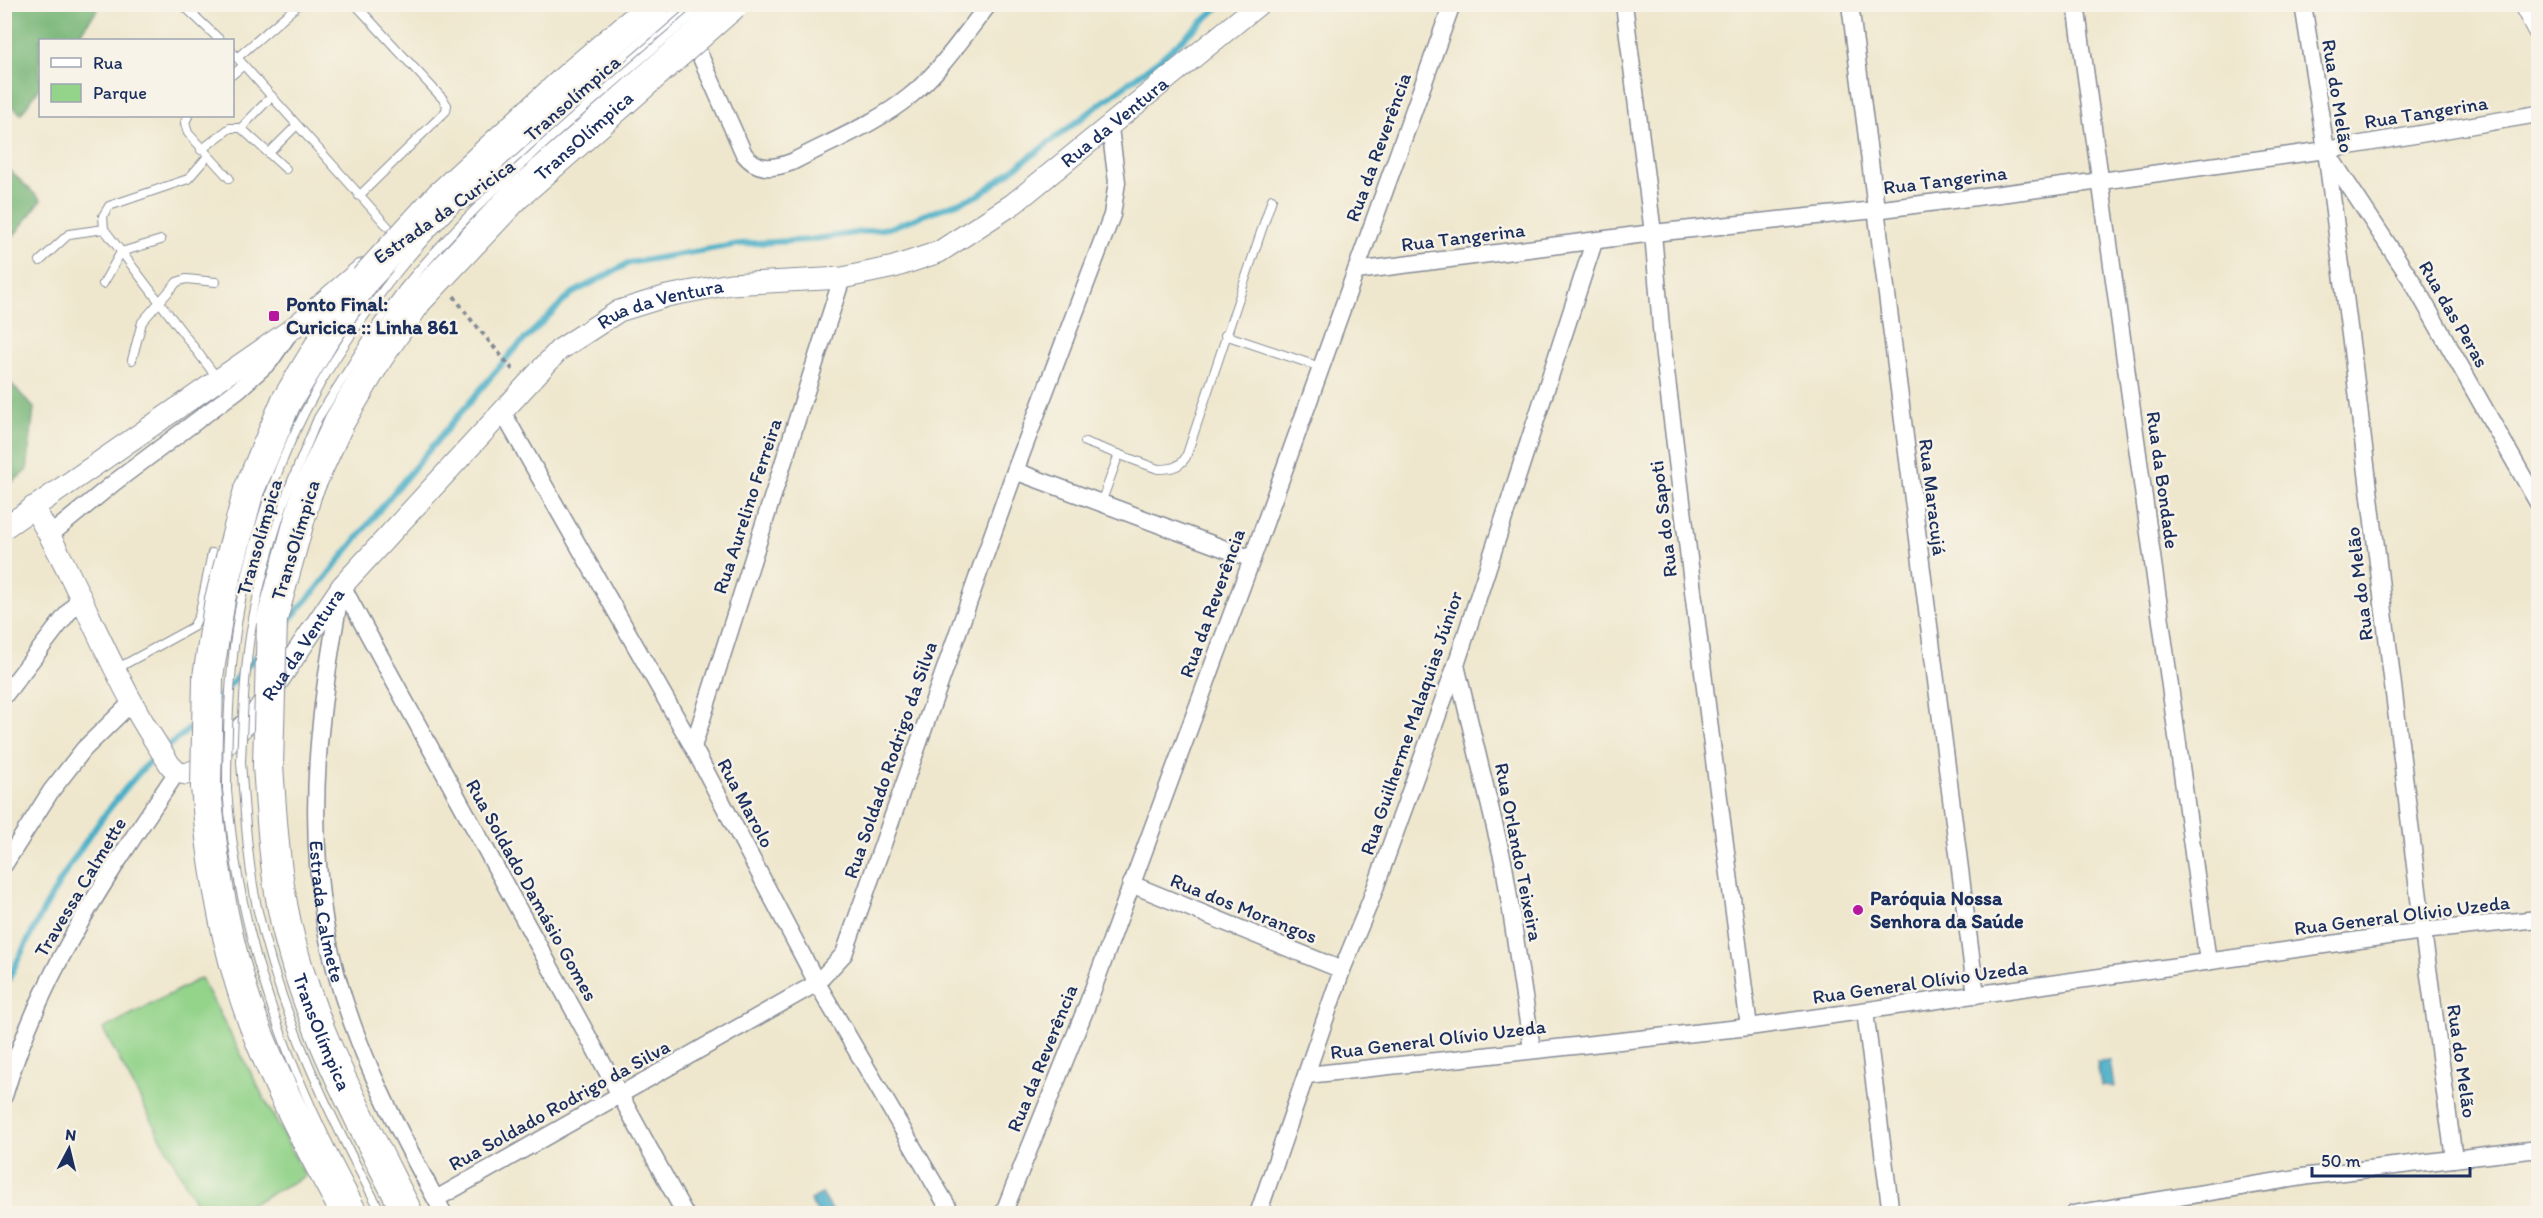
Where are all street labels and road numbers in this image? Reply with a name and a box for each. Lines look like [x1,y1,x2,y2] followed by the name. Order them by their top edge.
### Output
[2317,37,2359,155] street label: Rua do Melão
[519,49,626,147] street label: Transolímpica
[1340,69,1416,225] street label: Rua da Reverência
[1056,71,1173,173] street label: Rua da Ventura
[529,86,638,186] street label: TransOlímpica
[2362,90,2490,134] street label: Rua Tangerina
[369,153,520,269] street label: Estrada da Curicica
[1882,160,2009,200] street label: Rua Tangerina
[1400,217,1527,257] street label: Rua Tangerina
[2414,256,2494,372] street label: Rua das Peras
[592,273,726,334] street label: Rua da Ventura
[2141,410,2185,550] street label: Rua da Bondade
[707,415,787,597] street label: Rua Aurelino Ferreira
[1914,437,1952,557] street label: Rua Maracujá
[1644,459,1682,579] street label: Rua do Sapoti
[231,475,287,598] street label: Transolímpica
[265,477,325,603] street label: TransOlímpica
[1174,525,1250,681] street label: Rua da Reverência
[2340,526,2378,642] street label: Rua do Melão
[256,582,350,705] street label: Rua da Ventura
[1354,588,1468,858] street label: Rua Guilherme Malaquias Júnior
[838,638,942,882] street label: Rua Soldado Rodrigo da Silva
[712,754,780,852] street label: Rua Marolo
[1490,761,1548,944] street label: Rua Orlando Teixeira
[461,775,603,1005] street label: Rua Soldado Damásio Gomes
[29,813,131,961] street label: Travessa Calmette
[305,840,350,985] street label: Estrada Calmete
[1167,868,1321,948] street label: Rua dos Morangos
[2293,890,2512,940] street label: Rua General Olívio Uzeda
[1811,955,2030,1009] street label: Rua General Olívio Uzeda
[288,970,357,1094] street label: TransOlímpica
[1001,980,1083,1135] street label: Rua da Reverência
[2442,1003,2482,1119] street label: Rua do Melão
[1329,1014,1548,1064] street label: Rua General Olívio Uzeda
[444,1034,674,1176] street label: Rua Soldado Rodrigo da Silva

